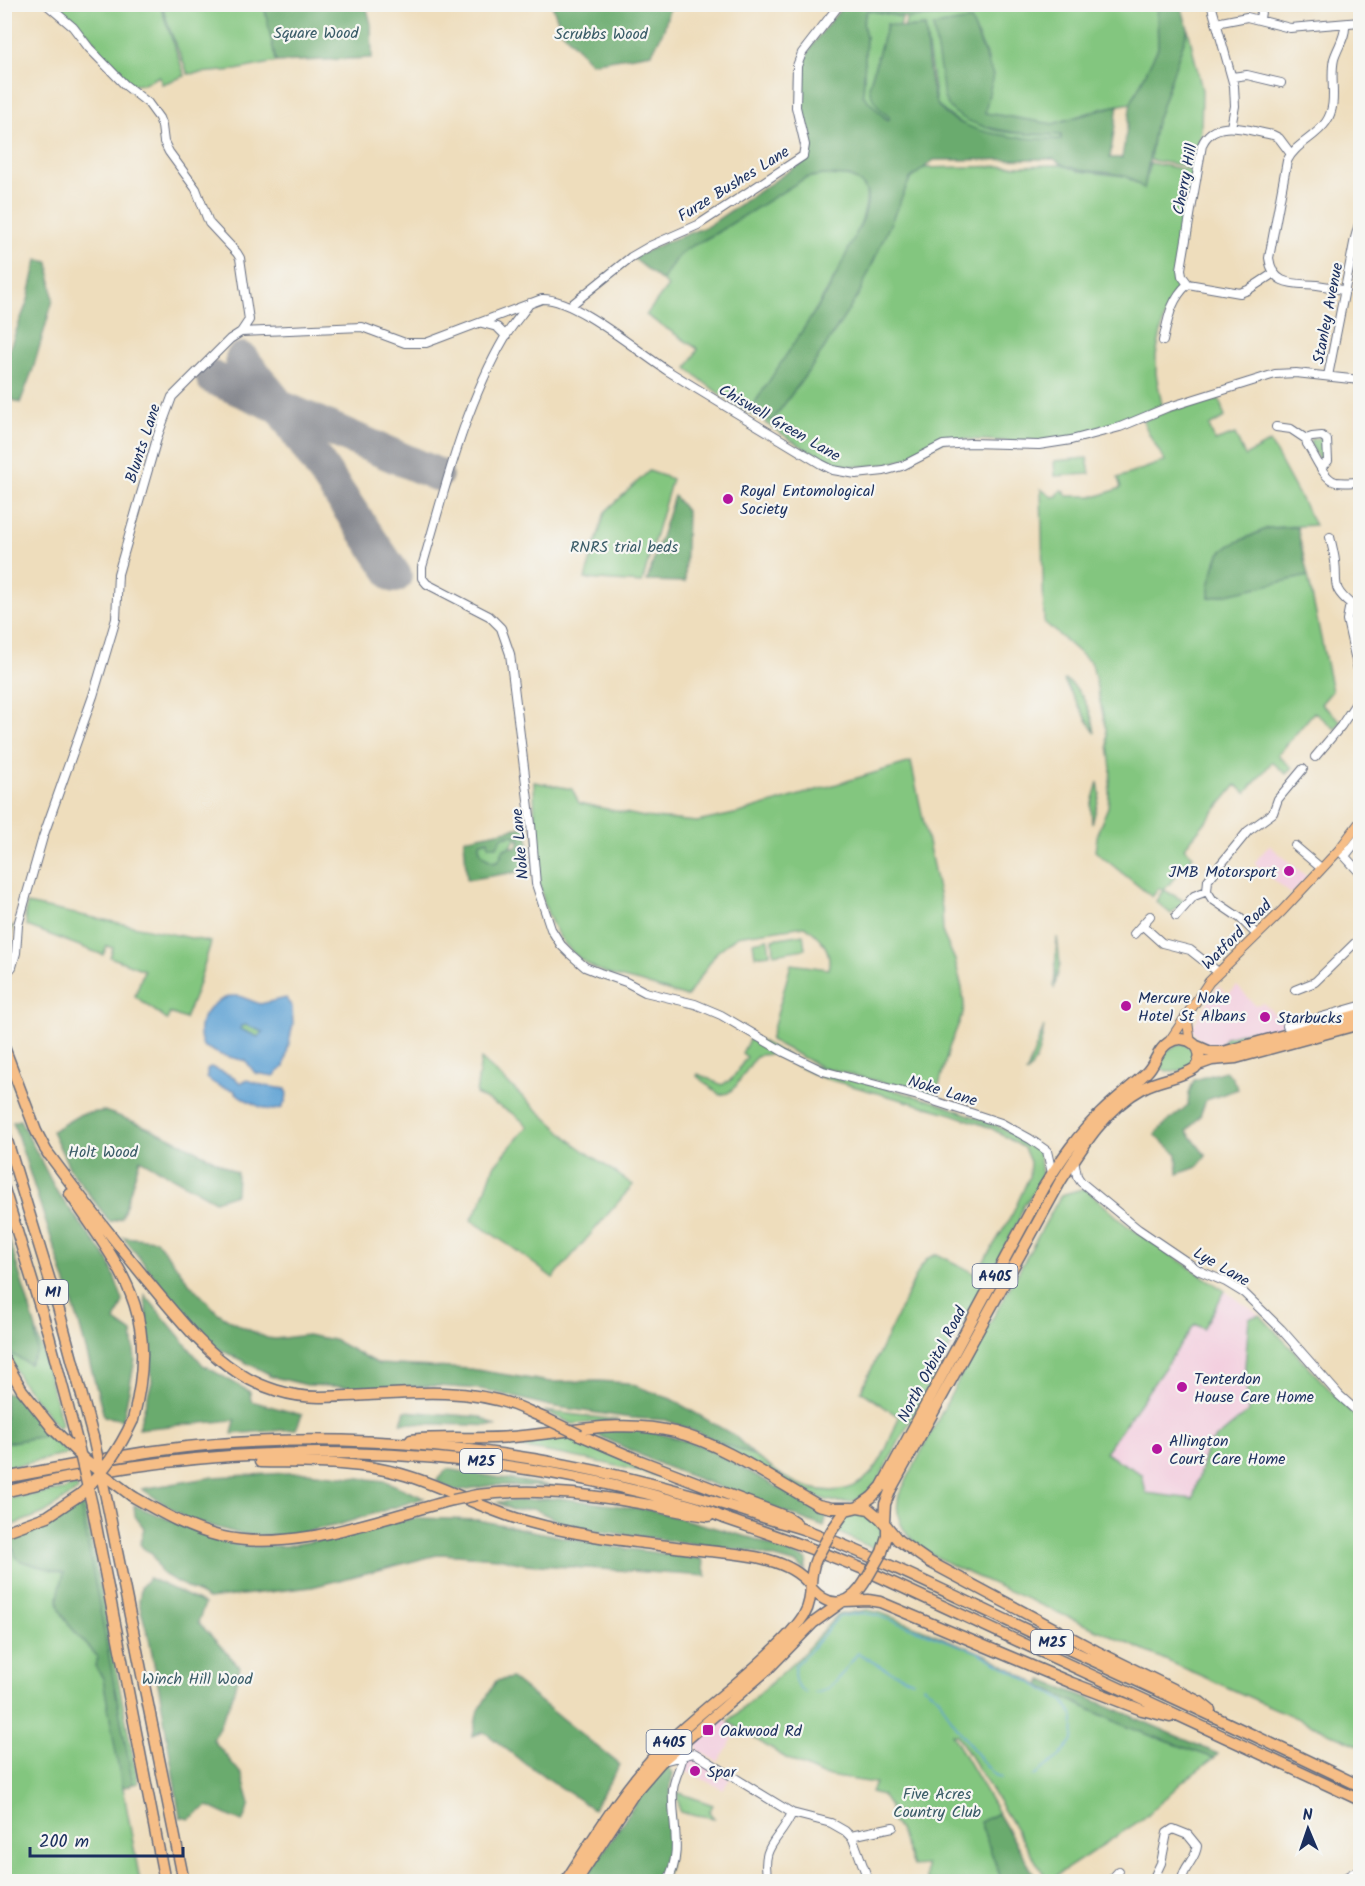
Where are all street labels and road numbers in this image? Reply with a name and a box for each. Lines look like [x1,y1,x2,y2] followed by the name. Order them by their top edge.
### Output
[673,140,795,229] street label: Furze Bushes Lane
[1166,141,1205,217] street label: Cherry Hill
[1306,260,1351,366] street label: Stanley Avenue
[714,378,845,468] street label: Chiswell Green Lane
[119,401,168,486] street label: Blunts Lane
[505,807,536,880] street label: Noke Lane
[1196,893,1279,976] street label: Watford Road
[905,1069,980,1114] street label: Noke Lane
[1188,1241,1254,1294] street label: Lye Lane
[972,1264,1018,1288] road number: A405
[38,1280,68,1304] road number: M1
[891,1301,974,1427] street label: North Orbital Road
[460,1449,502,1473] road number: M25
[1031,1630,1073,1654] road number: M25
[646,1730,692,1754] road number: A405

